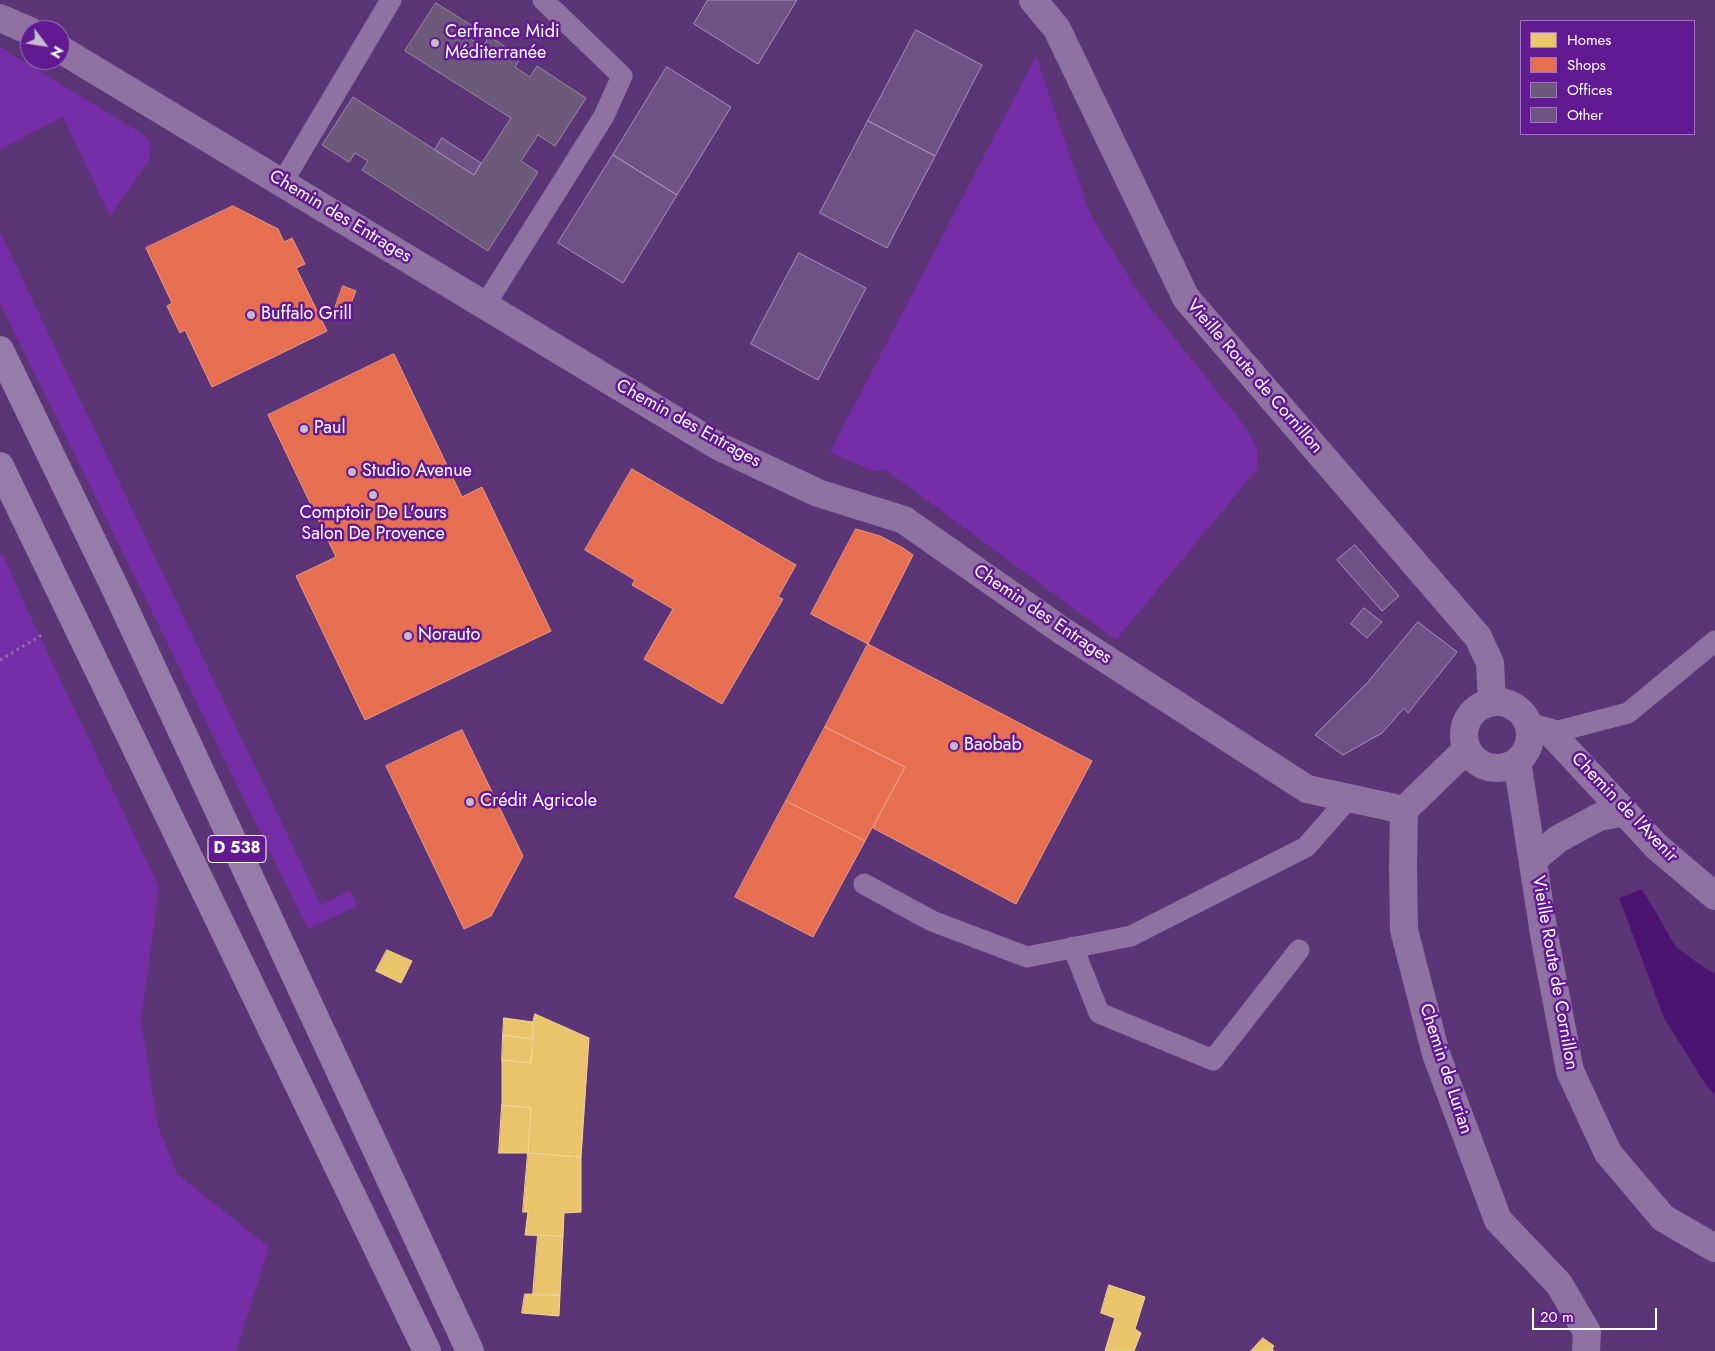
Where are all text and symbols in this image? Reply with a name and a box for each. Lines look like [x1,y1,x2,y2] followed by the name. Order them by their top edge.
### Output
[20,20,70,70] north arrow
[1520,20,1695,135] legend
[445,22,560,64] place label: Cerfrance Midi Méditerranée
[1567,29,1611,51] text: Homes
[429,37,441,49] marker: Cerfrance Midi Méditerranée
[46,42,68,62] text: N
[1567,54,1606,76] text: Shops
[1567,79,1612,101] text: Offices
[1567,104,1603,126] text: Other
[265,166,415,268] street label: Chemin des Entrages
[1181,296,1327,458] street label: Vieille Route de Cornillon
[261,304,352,326] place label: Buffalo Grill
[245,309,257,321] marker: Buffalo Grill
[612,375,764,473] street label: Chemin des Entrages
[314,418,346,440] place label: Paul
[298,423,310,435] marker: Paul
[362,461,472,483] place label: Studio Avenue
[346,466,358,478] marker: Studio Avenue
[367,489,379,501] marker: Comptoir De L'ours Salon De Provence
[299,503,447,546] place label: Comptoir De L'ours Salon De Provence
[969,561,1115,669] street label: Chemin des Entrages
[418,625,480,647] place label: Norauto
[402,630,414,642] marker: Norauto
[964,735,1022,757] place label: Baobab
[948,740,960,752] marker: Baobab
[1566,749,1682,867] street label: Chemin de l'Avenir
[480,791,597,813] place label: Crédit Agricole
[464,796,476,808] marker: Crédit Agricole
[208,836,266,862] road number: D 538
[1526,874,1582,1072] street label: Vieille Route de Cornillon
[1414,1001,1476,1137] street label: Chemin de Lurian
[1535,1298,1660,1330] scale bar
[1540,1306,1574,1328] text: 20 m

